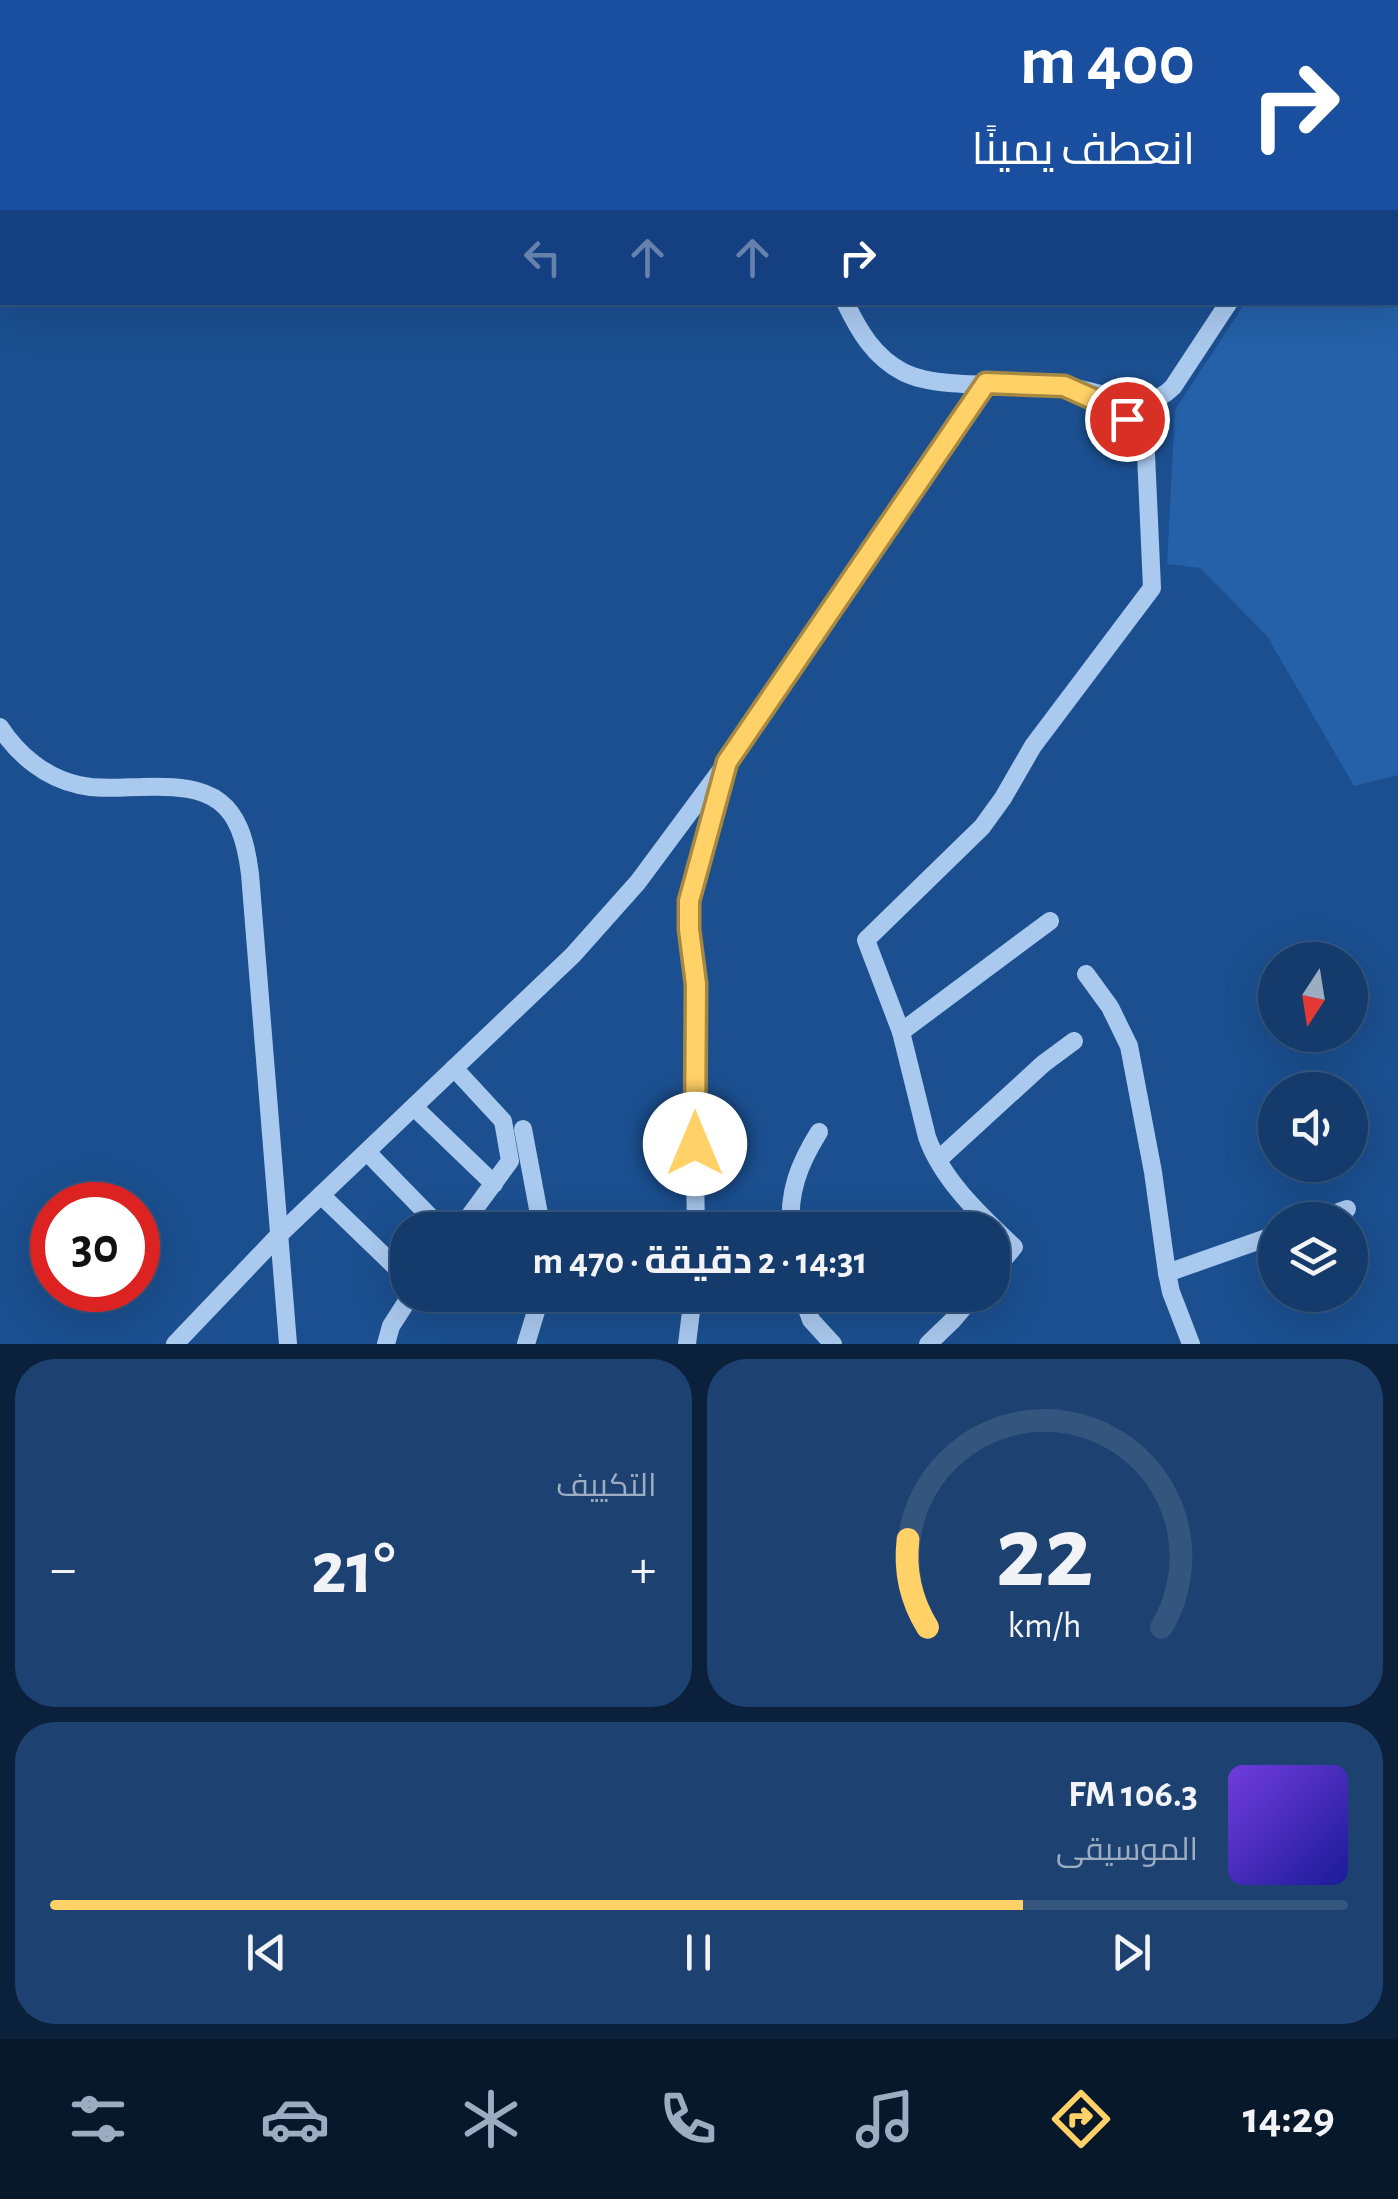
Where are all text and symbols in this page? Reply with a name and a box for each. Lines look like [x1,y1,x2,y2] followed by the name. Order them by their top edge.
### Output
[1020,27,1195,97] text: 400 m
[1230,40,1360,170] icon: right
[972,128,1195,173] text: انعطف يمينًا
[515,230,570,285] icon: left
[620,230,675,285] icon: ahead
[725,230,780,285] icon: ahead
[830,230,885,285] icon: right
[1085,377,1170,462] pin
[1100,392,1155,447] icon: arrive
[1258,942,1368,1052] north arrow
[1258,942,1368,1312] map controls
[1258,1072,1368,1182] button: sound
[643,1092,747,1196] position arrow
[30,1182,160,1312] speed limit sign: 30
[1258,1202,1368,1312] button: layers
[533,1243,867,1281] text: 14:31 · 2 دقيقة · 470 m
[556,1470,657,1502] text: التكييف
[996,1502,1094,1606] text: 22
[311,1532,395,1607] text: 21°
[50,1542,76,1597] text: −
[630,1542,657,1597] text: +
[1008,1608,1082,1644] text: km/h
[1068,1776,1198,1814] text: 106.3 FM
[1056,1834,1198,1866] text: الموسيقى
[239,1925,294,1980] icon: previous
[671,1925,726,1980] icon: pause
[1104,1925,1159,1980] icon: next
[63,2084,133,2154] icon: filters
[260,2084,330,2154] icon: car
[456,2084,526,2154] icon: climate
[653,2084,723,2154] icon: phone
[850,2084,920,2154] icon: music
[1046,2084,1116,2154] icon: directions
[1243,2096,1335,2141] text: 14:29

